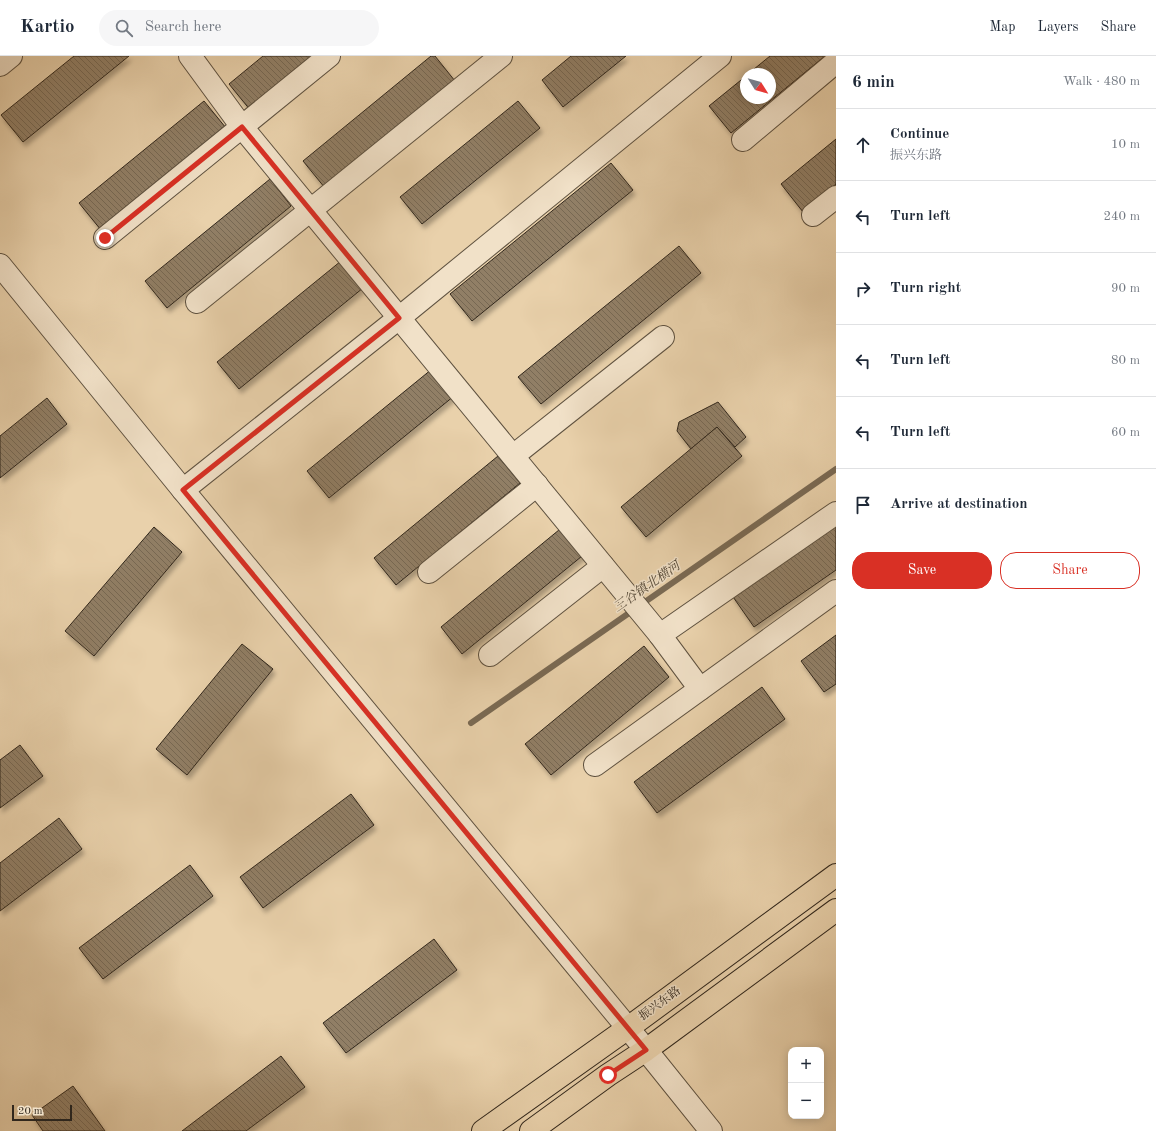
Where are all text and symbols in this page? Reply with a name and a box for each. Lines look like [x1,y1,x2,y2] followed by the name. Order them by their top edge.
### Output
[99,10,379,46] search box
[113,17,135,39] icon: search
[20,18,75,37] text: Kartio
[145,20,221,35] text: Search here
[990,20,1016,34] text: Map
[1038,20,1079,34] text: Layers
[1101,20,1136,34] text: Share
[740,68,776,104] north arrow
[852,74,895,91] text: 6 min
[1063,75,1140,88] text: Walk · 480 m
[890,127,949,142] text: Continue
[852,134,874,156] icon: ahead
[1111,138,1140,151] text: 10 m
[890,149,942,162] text: 振兴东路
[852,206,874,228] icon: left
[890,209,950,224] text: Turn left
[1103,210,1140,223] text: 240 m
[96,229,114,247] route end
[852,278,874,300] icon: right
[890,281,961,296] text: Turn right
[1111,282,1140,295] text: 90 m
[852,350,874,372] icon: left
[890,353,950,368] text: Turn left
[1111,354,1140,367] text: 80 m
[852,422,874,444] icon: left
[890,425,950,440] text: Turn left
[1111,426,1140,439] text: 60 m
[852,494,874,516] icon: arrive
[890,497,1028,512] text: Arrive at destination
[852,552,992,589] button: Save
[1000,552,1140,589] button: Share
[611,557,684,615] water label: 三谷镇北横河
[636,983,683,1023] street label: 振兴东路
[788,1047,824,1119] map controls
[788,1047,824,1083] button: +
[599,1066,617,1084] route start
[788,1083,824,1119] button: −
[12,1103,72,1122] scale bar
[18,1106,43,1117] text: 20 m

